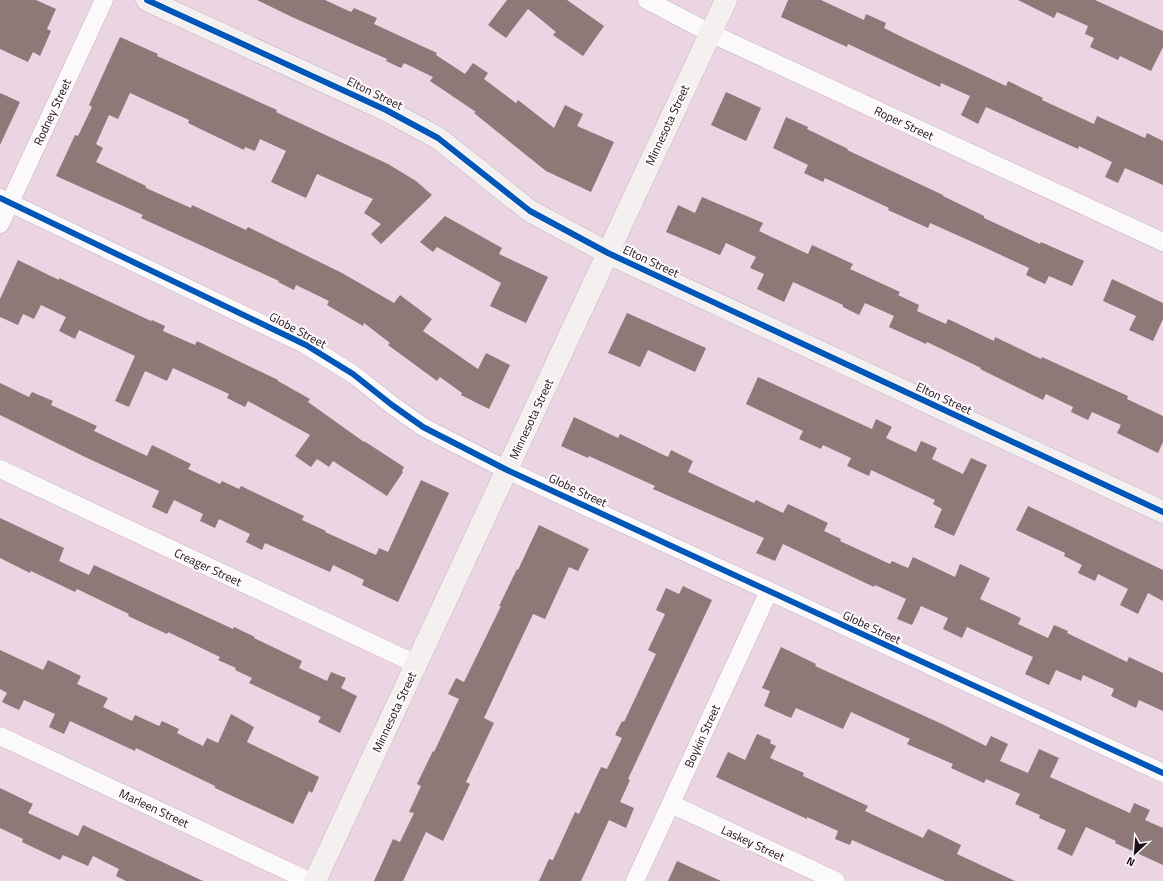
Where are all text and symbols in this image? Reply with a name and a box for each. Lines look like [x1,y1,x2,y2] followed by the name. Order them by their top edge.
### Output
[344,71,407,115] street label: Elton Street
[28,75,76,149] street label: Rodney Street
[640,81,694,169] street label: Minnesota Street
[871,101,938,145] street label: Roper Street
[620,240,683,283] street label: Elton Street
[266,307,331,353] street label: Globe Street
[504,375,558,463] street label: Minnesota Street
[913,377,976,420] street label: Elton Street
[546,468,611,512] street label: Globe Street
[171,543,246,591] street label: Creager Street
[840,605,905,649] street label: Globe Street
[367,668,421,756] street label: Minnesota Street
[679,701,725,771] street label: Boykin Street
[116,784,193,833] street label: Marleen Street
[718,820,789,866] street label: Laskey Street
[1115,833,1155,873] north arrow
[1124,853,1138,871] text: N

